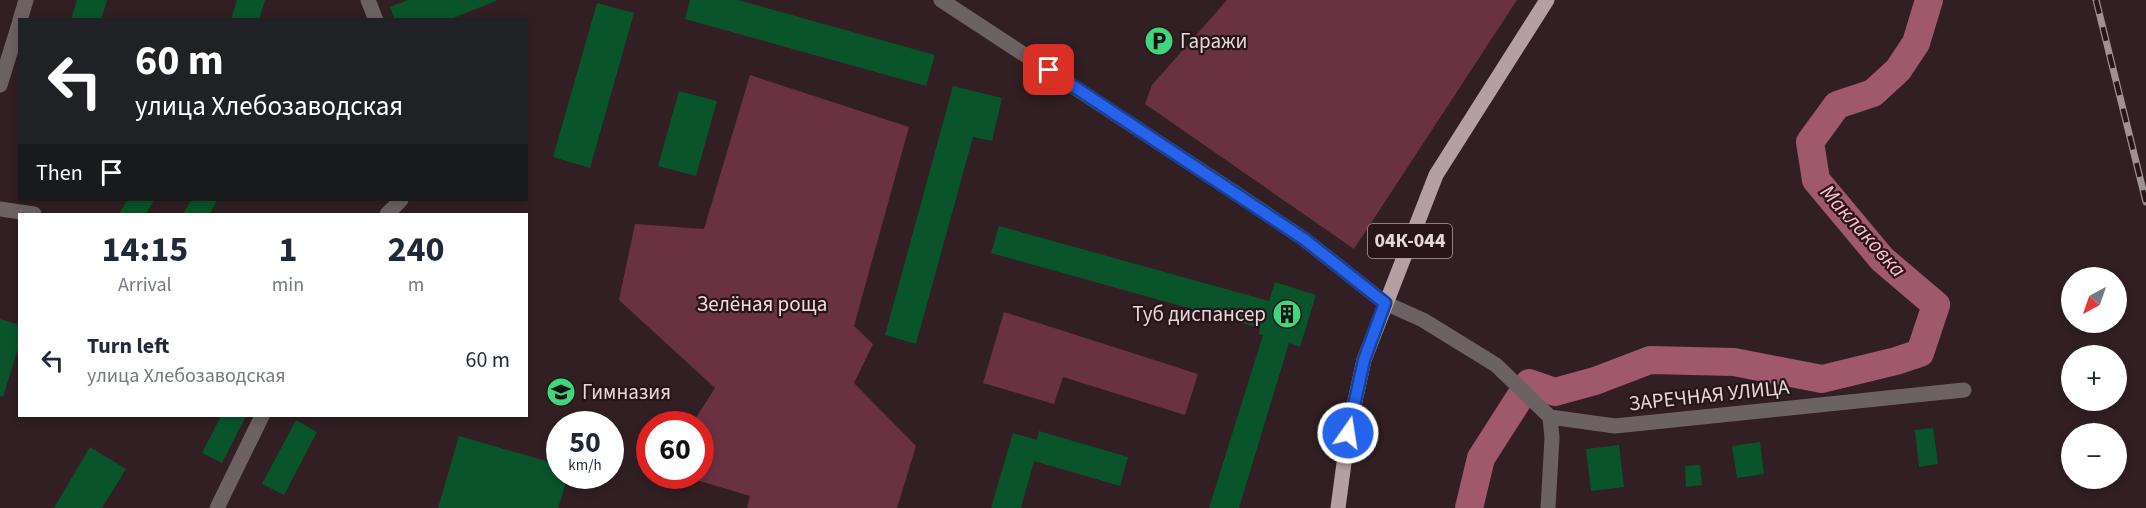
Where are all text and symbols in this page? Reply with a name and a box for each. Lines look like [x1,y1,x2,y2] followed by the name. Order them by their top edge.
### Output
[1143,25,1175,57] parking icon: Гаражи
[1180,26,1247,56] place label: Гаражи
[135,31,224,91] text: 60 m
[36,42,114,120] icon: left
[1023,44,1074,95] pin
[1032,53,1065,86] icon: arrive
[135,87,403,126] text: улица Хлебозаводская
[95,156,128,189] icon: arrive
[36,157,83,189] text: Then
[1813,177,1914,285] water label: Маклаковка
[101,224,188,275] text: 14:15
[278,224,297,275] text: 1
[388,224,445,275] text: 240
[1368,224,1452,258] road number: 04К-044
[2061,267,2127,333] north arrow
[2061,267,2127,489] map controls
[118,271,172,299] text: Arrival
[272,271,304,299] text: min
[408,271,424,299] text: m
[697,289,827,319] park label: Зелёная роща
[1271,298,1303,330] building icon: Туб диспансер
[1132,299,1266,329] place label: Туб диспансер
[87,330,169,362] text: Turn left
[36,344,69,377] icon: left
[465,344,510,376] text: 60 m
[2061,345,2127,411] button: +
[87,362,286,390] text: улица Хлебозаводская
[1627,372,1791,418] street label: ЗАРЕЧНАЯ УЛИЦА
[545,376,577,408] school or university icon: Гимназия
[582,377,671,407] place label: Гимназия
[1316,401,1380,465] position arrow
[636,411,714,489] speed limit sign: 60
[569,421,601,464] text: 50
[2061,423,2127,489] button: −
[568,455,602,476] text: km/h

